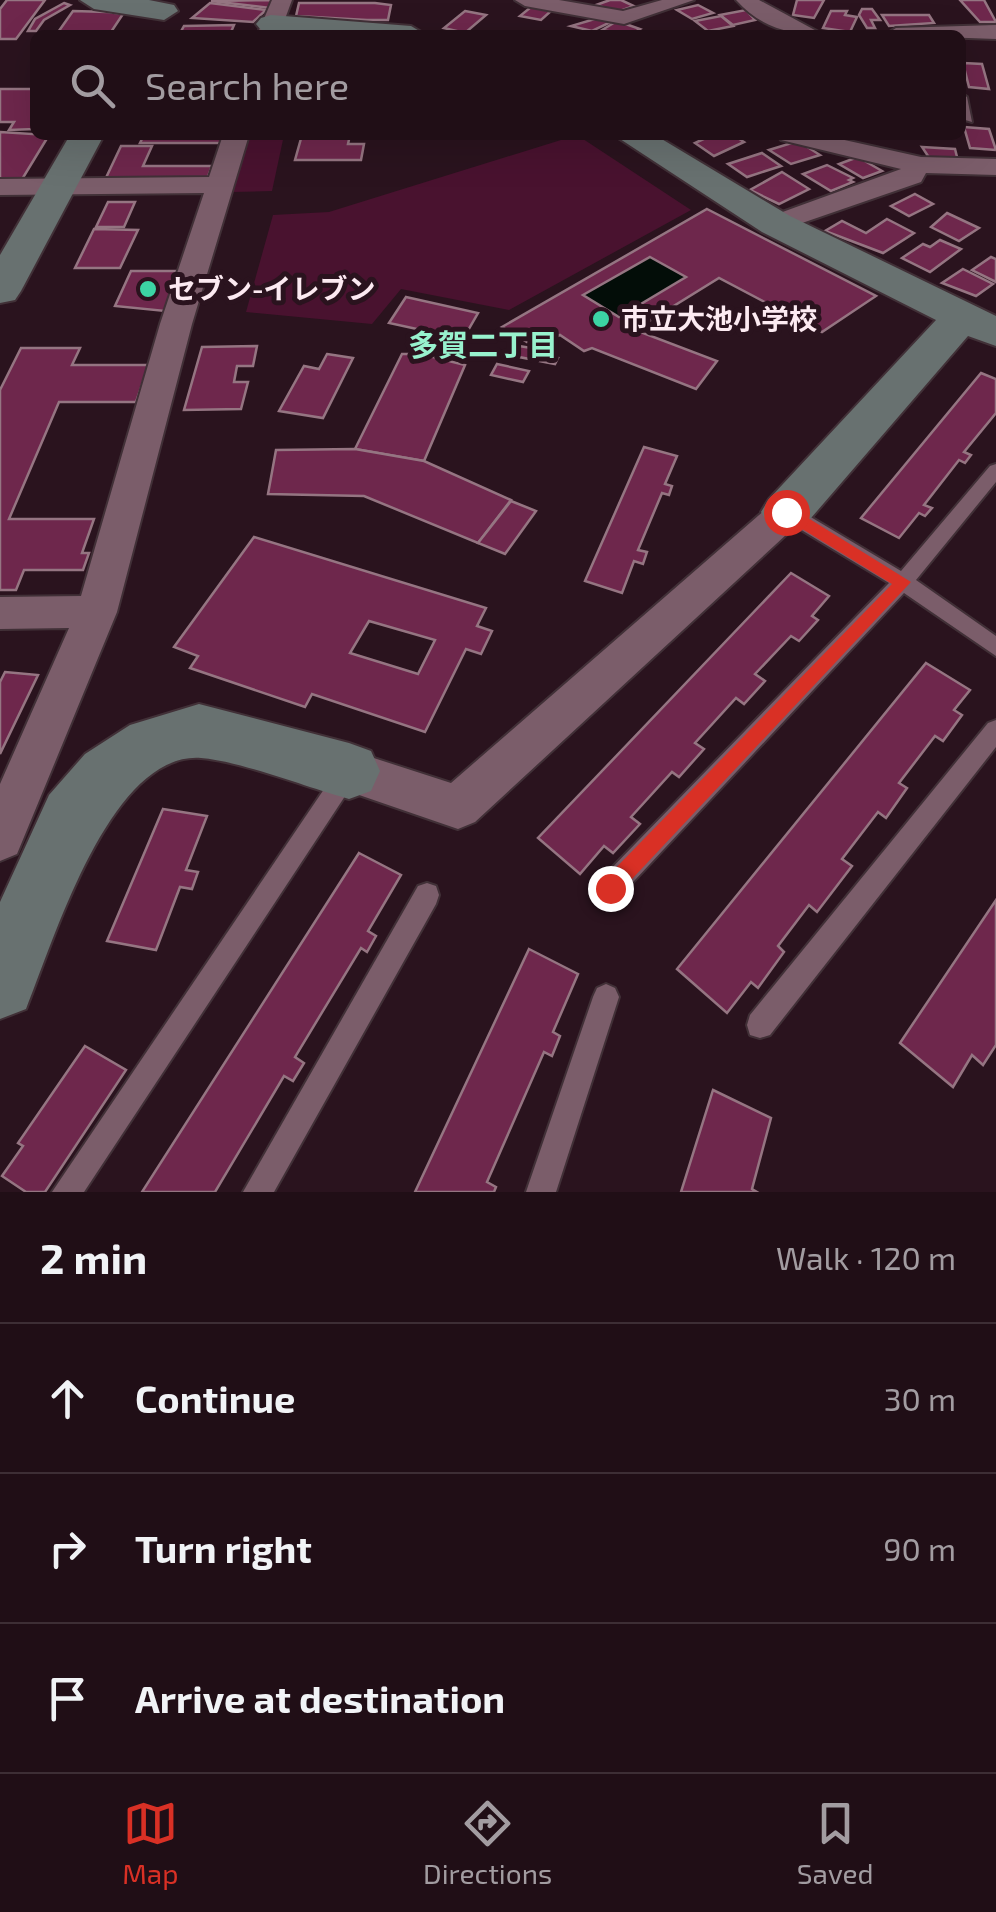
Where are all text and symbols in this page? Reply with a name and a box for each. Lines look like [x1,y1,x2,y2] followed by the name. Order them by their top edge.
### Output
[30,30,966,140] search box
[65,58,120,113] icon: search
[145,62,349,108] text: Search here
[168,271,376,305] place label: セブン-イレブン
[137,278,159,300] marker: セブン-イレブン
[621,301,817,335] place label: 市立大池小学校
[590,308,612,330] marker: 市立大池小学校
[408,326,558,362] district label: 多賀二丁目
[764,490,810,536] route start
[588,866,634,912] route end
[40,1232,147,1282] text: 2 min
[776,1238,956,1276] text: Walk · 120 m
[40,1371,95,1426] icon: ahead
[135,1375,295,1421] text: Continue
[884,1379,956,1417] text: 30 m
[40,1521,95,1576] icon: right
[135,1525,312,1571] text: Turn right
[883,1529,956,1567] text: 90 m
[40,1671,95,1726] icon: arrive
[135,1675,505,1721] text: Arrive at destination
[122,1796,178,1890] tab: Map
[423,1796,552,1890] tab: Directions
[797,1796,874,1890] tab: Saved

